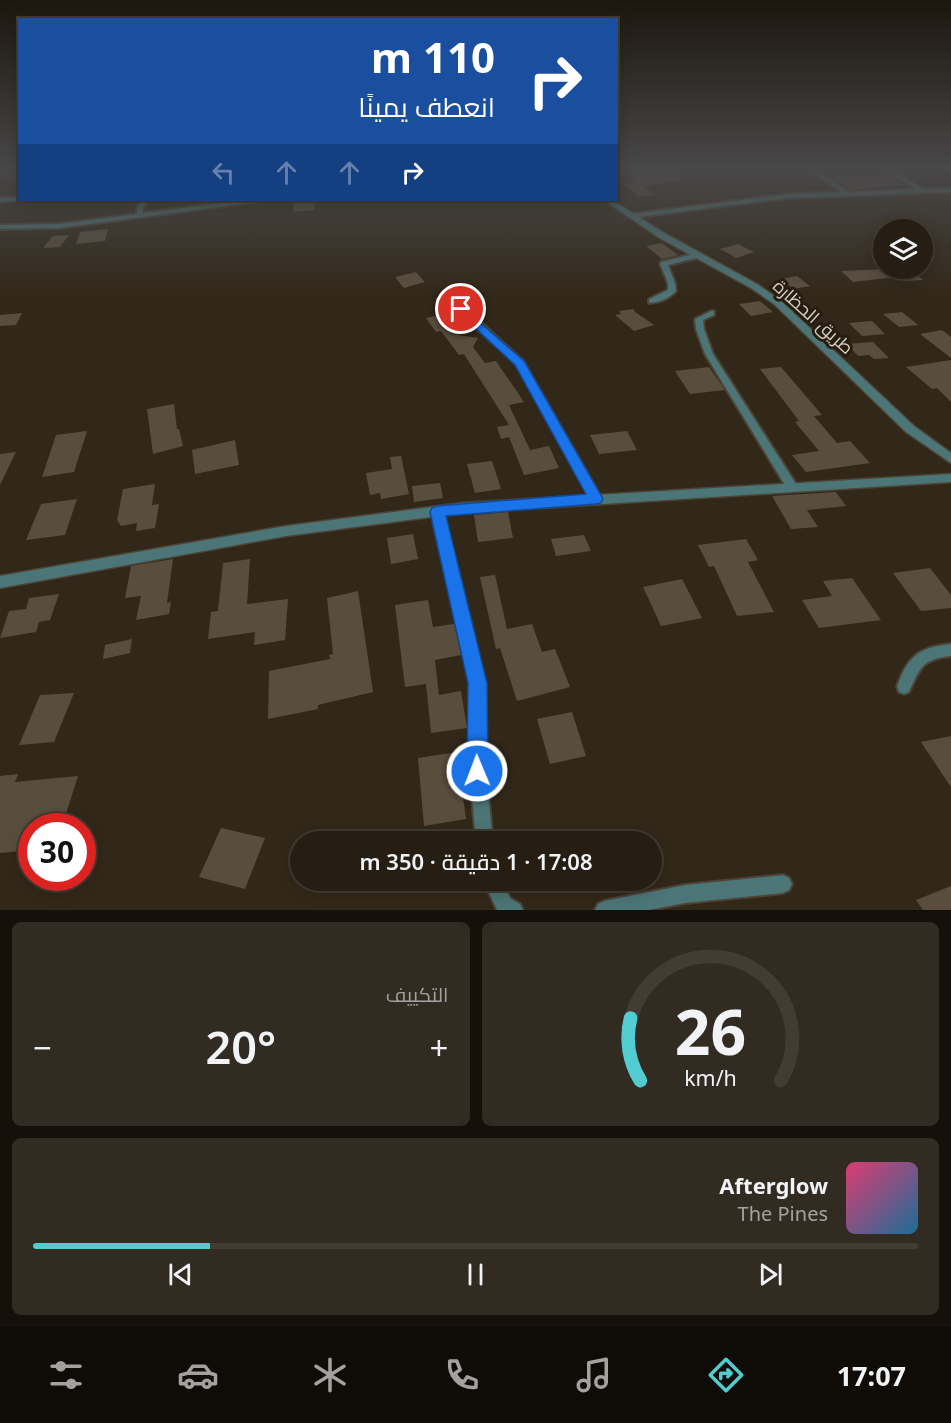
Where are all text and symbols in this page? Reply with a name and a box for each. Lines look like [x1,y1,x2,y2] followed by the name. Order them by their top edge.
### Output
[371,28,495,85] text: 110 m
[516,42,594,120] icon: right
[358,88,495,125] text: انعطف يمينًا
[207,156,240,189] icon: left
[270,156,303,189] icon: ahead
[333,156,366,189] icon: ahead
[396,156,429,189] icon: right
[873,219,933,279] map controls
[873,219,933,279] button: layers
[768,274,859,360] street label: طريق الحظارة
[435,283,486,334] pin
[444,292,477,325] icon: arrive
[445,739,509,803] position arrow
[18,813,96,891] speed limit sign: 30
[360,846,592,876] text: 17:08 · 1 دقيقة · 350 m
[386,981,449,1008] text: التكييف
[675,988,746,1073] text: 26
[205,1016,276,1077] text: 20°
[33,1025,52,1070] text: −
[430,1025,449,1070] text: +
[684,1063,737,1092] text: km/h
[719,1170,828,1200] text: Afterglow
[738,1200,828,1227] text: The Pines
[164,1258,197,1291] icon: previous
[459,1258,492,1291] icon: pause
[754,1258,787,1291] icon: next
[45,1354,87,1396] icon: filters
[177,1354,219,1396] icon: car
[309,1354,351,1396] icon: climate
[441,1354,483,1396] icon: phone
[573,1354,615,1396] icon: music
[705,1354,747,1396] icon: directions
[837,1357,906,1394] text: 17:07

